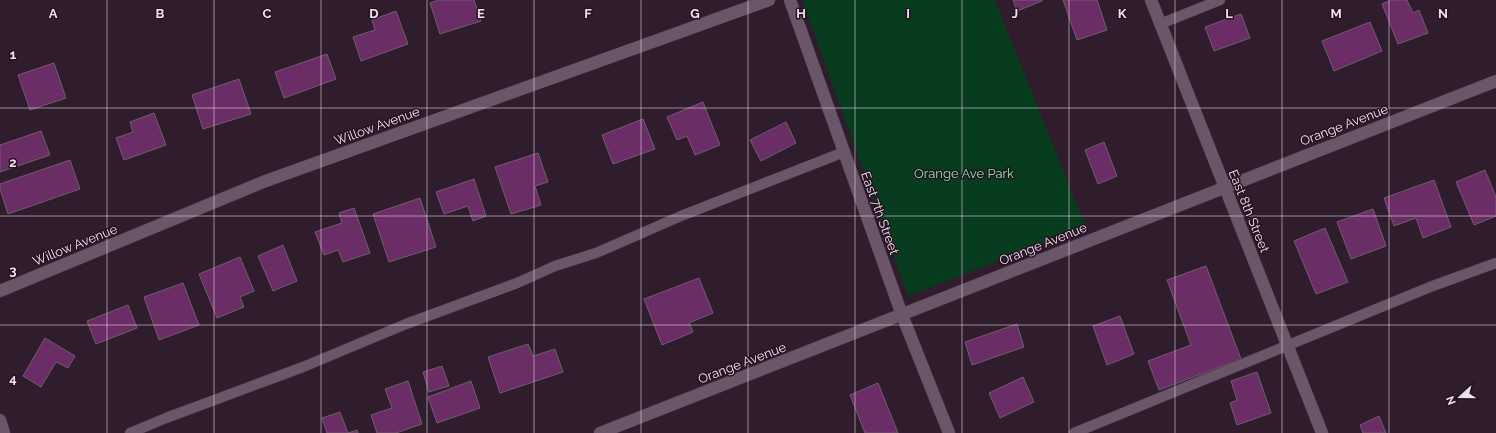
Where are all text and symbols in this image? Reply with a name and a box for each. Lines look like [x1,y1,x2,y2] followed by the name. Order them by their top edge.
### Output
[49,6,58,21] text: A
[156,6,165,21] text: B
[263,6,272,21] text: C
[369,6,379,21] text: D
[477,6,485,21] text: E
[584,6,592,21] text: F
[690,6,700,21] text: G
[796,6,806,21] text: H
[906,6,910,21] text: I
[1012,6,1018,21] text: J
[1118,6,1127,21] text: K
[1225,6,1233,21] text: L
[1330,6,1342,21] text: M
[1438,6,1448,21] text: N
[10,47,17,62] text: 1
[1298,101,1390,149] street label: Orange Avenue
[332,103,422,148] street label: Willow Avenue
[9,155,17,170] text: 2
[914,166,1014,181] park label: Orange Ave Park
[1226,167,1273,255] street label: East 8th Street
[858,169,902,257] street label: East 7th Street
[997,219,1089,268] street label: Orange Avenue
[31,221,120,269] street label: Willow Avenue
[9,263,17,278] text: 3
[696,339,788,387] street label: Orange Avenue
[9,371,17,386] text: 4
[1440,377,1480,417] north arrow
[1444,394,1459,407] text: N

